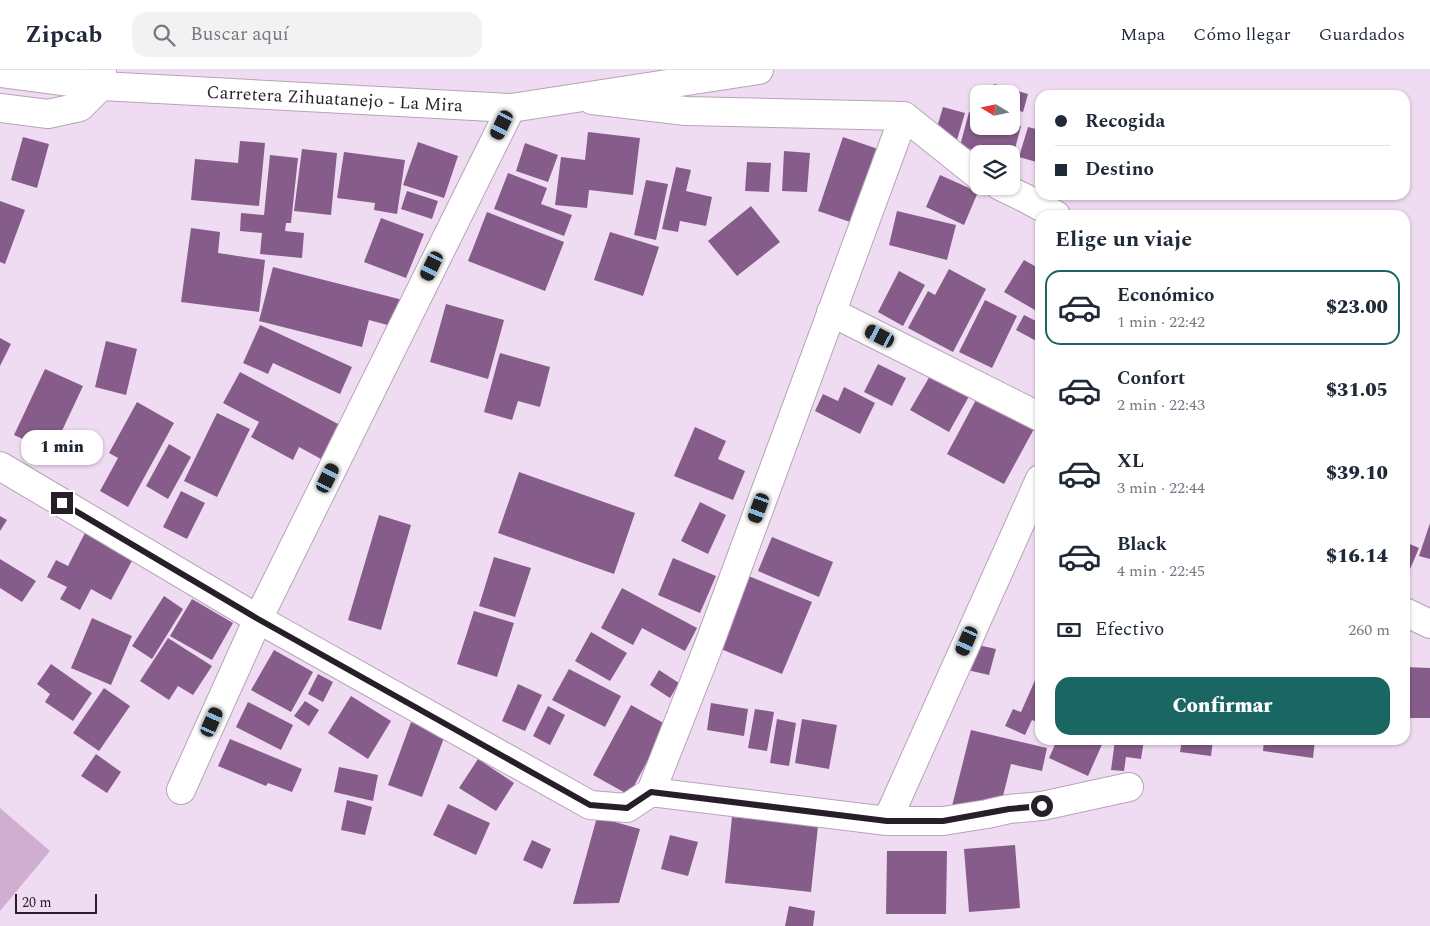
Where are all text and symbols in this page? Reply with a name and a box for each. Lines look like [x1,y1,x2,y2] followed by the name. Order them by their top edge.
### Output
[132,12,482,57] search box
[25,17,102,53] text: Zipcab
[190,20,289,49] text: Buscar aquí
[150,21,178,49] icon: search
[1120,21,1165,48] text: Mapa
[1193,21,1291,48] text: Cómo llegar
[1319,21,1405,48] text: Guardados
[206,79,464,119] street label: Carretera Zihuatanejo - La Mira
[970,85,1020,135] north arrow
[970,85,1020,195] map controls
[1085,107,1165,136] text: Recogida
[488,108,515,142] car
[970,145,1020,195] button: layers
[1085,155,1154,184] text: Destino
[1055,223,1192,256] text: Elige un viaje
[418,249,445,283] car
[1117,281,1214,310] text: Económico
[1057,285,1102,330] icon: car
[1326,293,1388,322] text: $23.00
[1117,310,1205,334] text: 1 min · 22:42
[863,323,896,349] car
[1117,364,1185,393] text: Confort
[1057,368,1102,413] icon: car
[1326,376,1388,405] text: $31.05
[1117,393,1205,417] text: 2 min · 22:43
[21,430,103,466] callout: 1 min
[40,435,84,459] text: 1 min
[1117,447,1144,476] text: XL
[1057,451,1102,496] icon: car
[1326,459,1388,488] text: $39.10
[314,461,341,495] car
[1117,476,1205,500] text: 3 min · 22:44
[746,491,771,525] car
[51,492,73,514] route end
[1117,530,1167,559] text: Black
[1057,534,1102,579] icon: car
[1326,542,1388,571] text: $16.14
[1117,559,1205,583] text: 4 min · 22:45
[1095,615,1164,644] text: Efectivo
[1055,616,1083,644] icon: cash
[1348,618,1390,642] text: 260 m
[954,624,979,658] car
[1055,677,1390,735] button: Confirmar
[199,705,224,739] car
[1031,795,1053,817] route start
[15,891,98,914] scale bar
[22,892,52,913] text: 20 m

